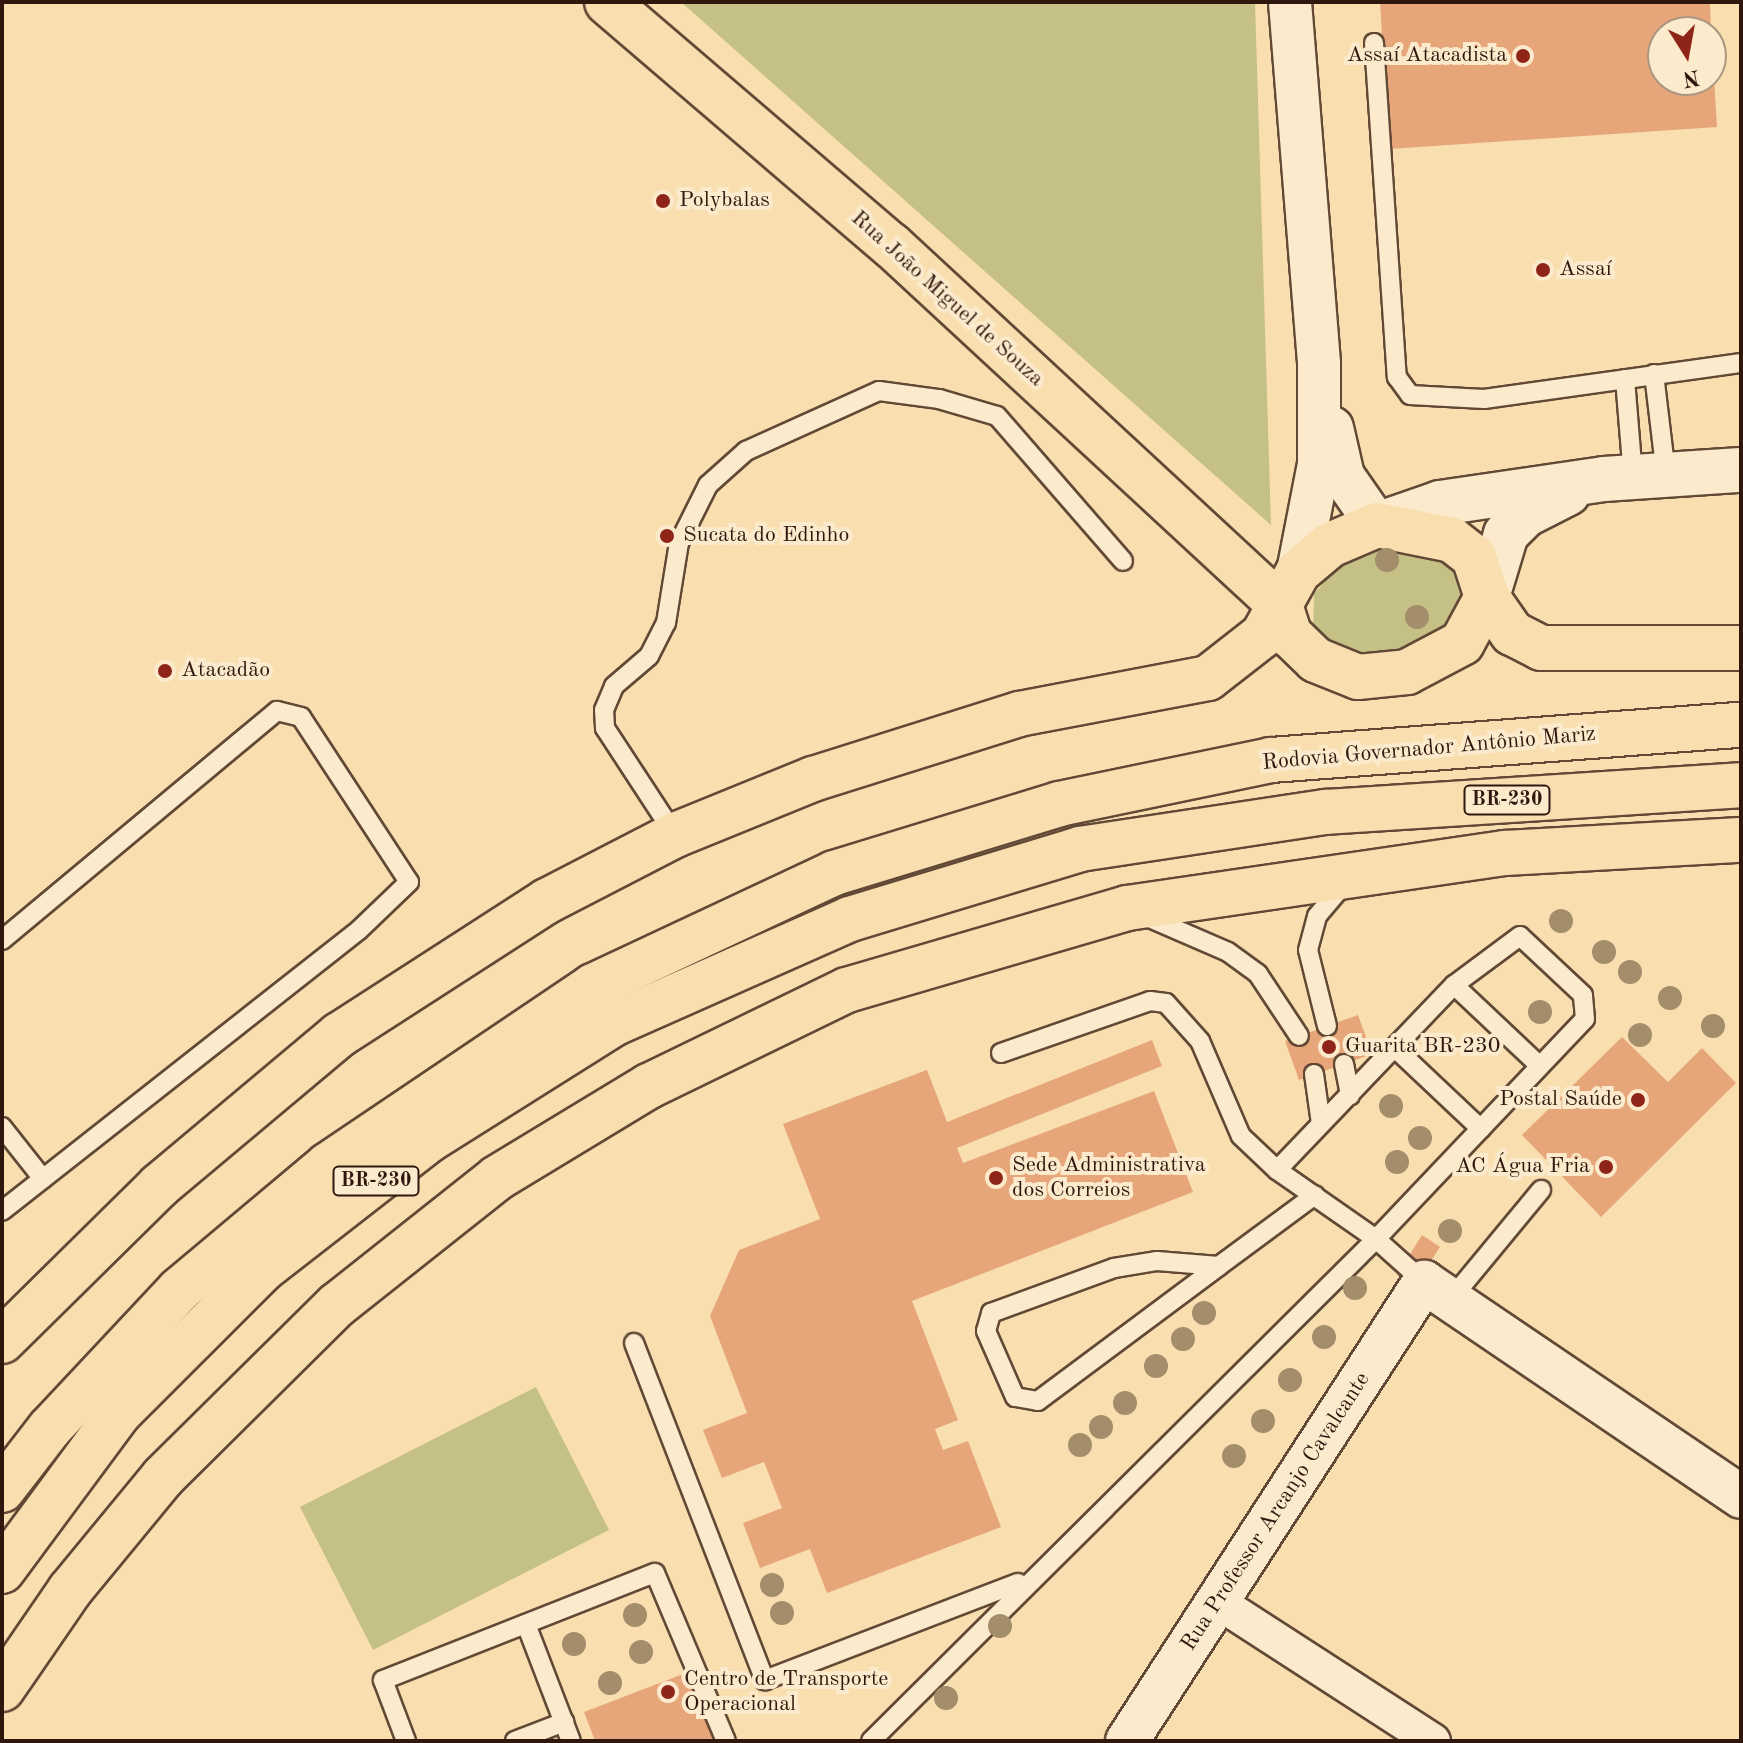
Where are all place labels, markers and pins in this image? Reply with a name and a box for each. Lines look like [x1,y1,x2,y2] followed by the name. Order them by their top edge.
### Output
[1347,43,1507,69] place label: Assaí Atacadista
[1514,47,1532,65] marker: Assaí Atacadista
[679,188,770,214] place label: Polybalas
[654,192,672,210] marker: Polybalas
[1559,257,1612,283] place label: Assaí
[1534,261,1552,279] marker: Assaí
[683,523,849,549] place label: Sucata do Edinho
[658,527,676,545] marker: Sucata do Edinho
[181,658,270,684] place label: Atacadão
[156,662,174,680] marker: Atacadão
[1345,1034,1500,1060] place label: Guarita BR-230
[1320,1038,1338,1056] marker: Guarita BR-230
[1499,1087,1622,1113] place label: Postal Saúde
[1629,1091,1647,1109] marker: Postal Saúde
[1012,1152,1206,1204] place label: Sede Administrativa dos Correios
[1455,1154,1590,1180] place label: AC Água Fria
[1597,1158,1615,1176] marker: AC Água Fria
[987,1169,1005,1187] marker: Sede Administrativa dos Correios
[684,1666,888,1718] place label: Centro de Transporte Operacional
[659,1683,677,1701] marker: Centro de Transporte Operacional

